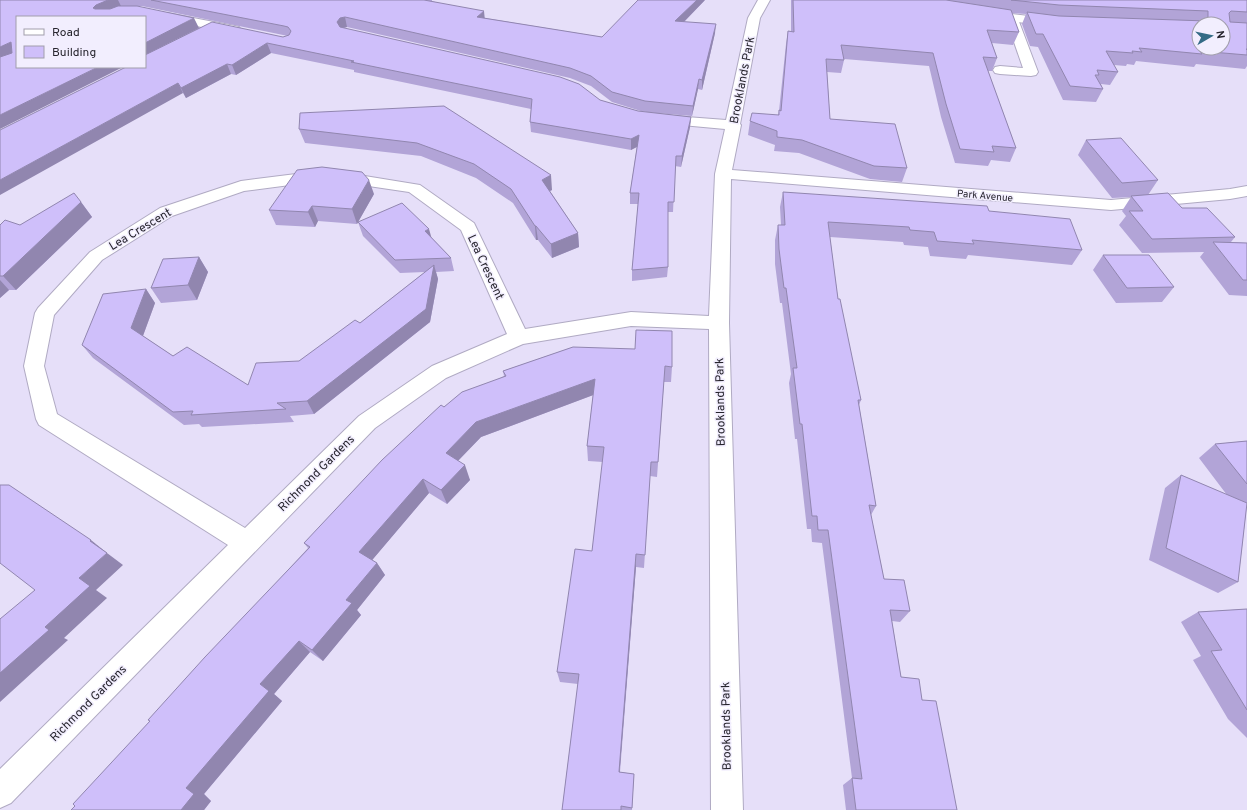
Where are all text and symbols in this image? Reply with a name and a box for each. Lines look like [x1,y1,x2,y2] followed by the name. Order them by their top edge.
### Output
[16,16,146,68] legend
[1191,16,1231,56] north arrow
[52,25,80,41] text: Road
[1212,30,1227,40] text: N
[727,35,759,125] street label: Brooklands Park
[52,45,96,61] text: Building
[956,188,1013,205] street label: Park Avenue
[106,205,175,255] street label: Lea Crescent
[463,232,507,303] street label: Lea Crescent
[712,357,730,446] street label: Brooklands Park
[275,432,359,516] street label: Richmond Gardens
[47,662,131,746] street label: Richmond Gardens
[718,681,736,770] street label: Brooklands Park

